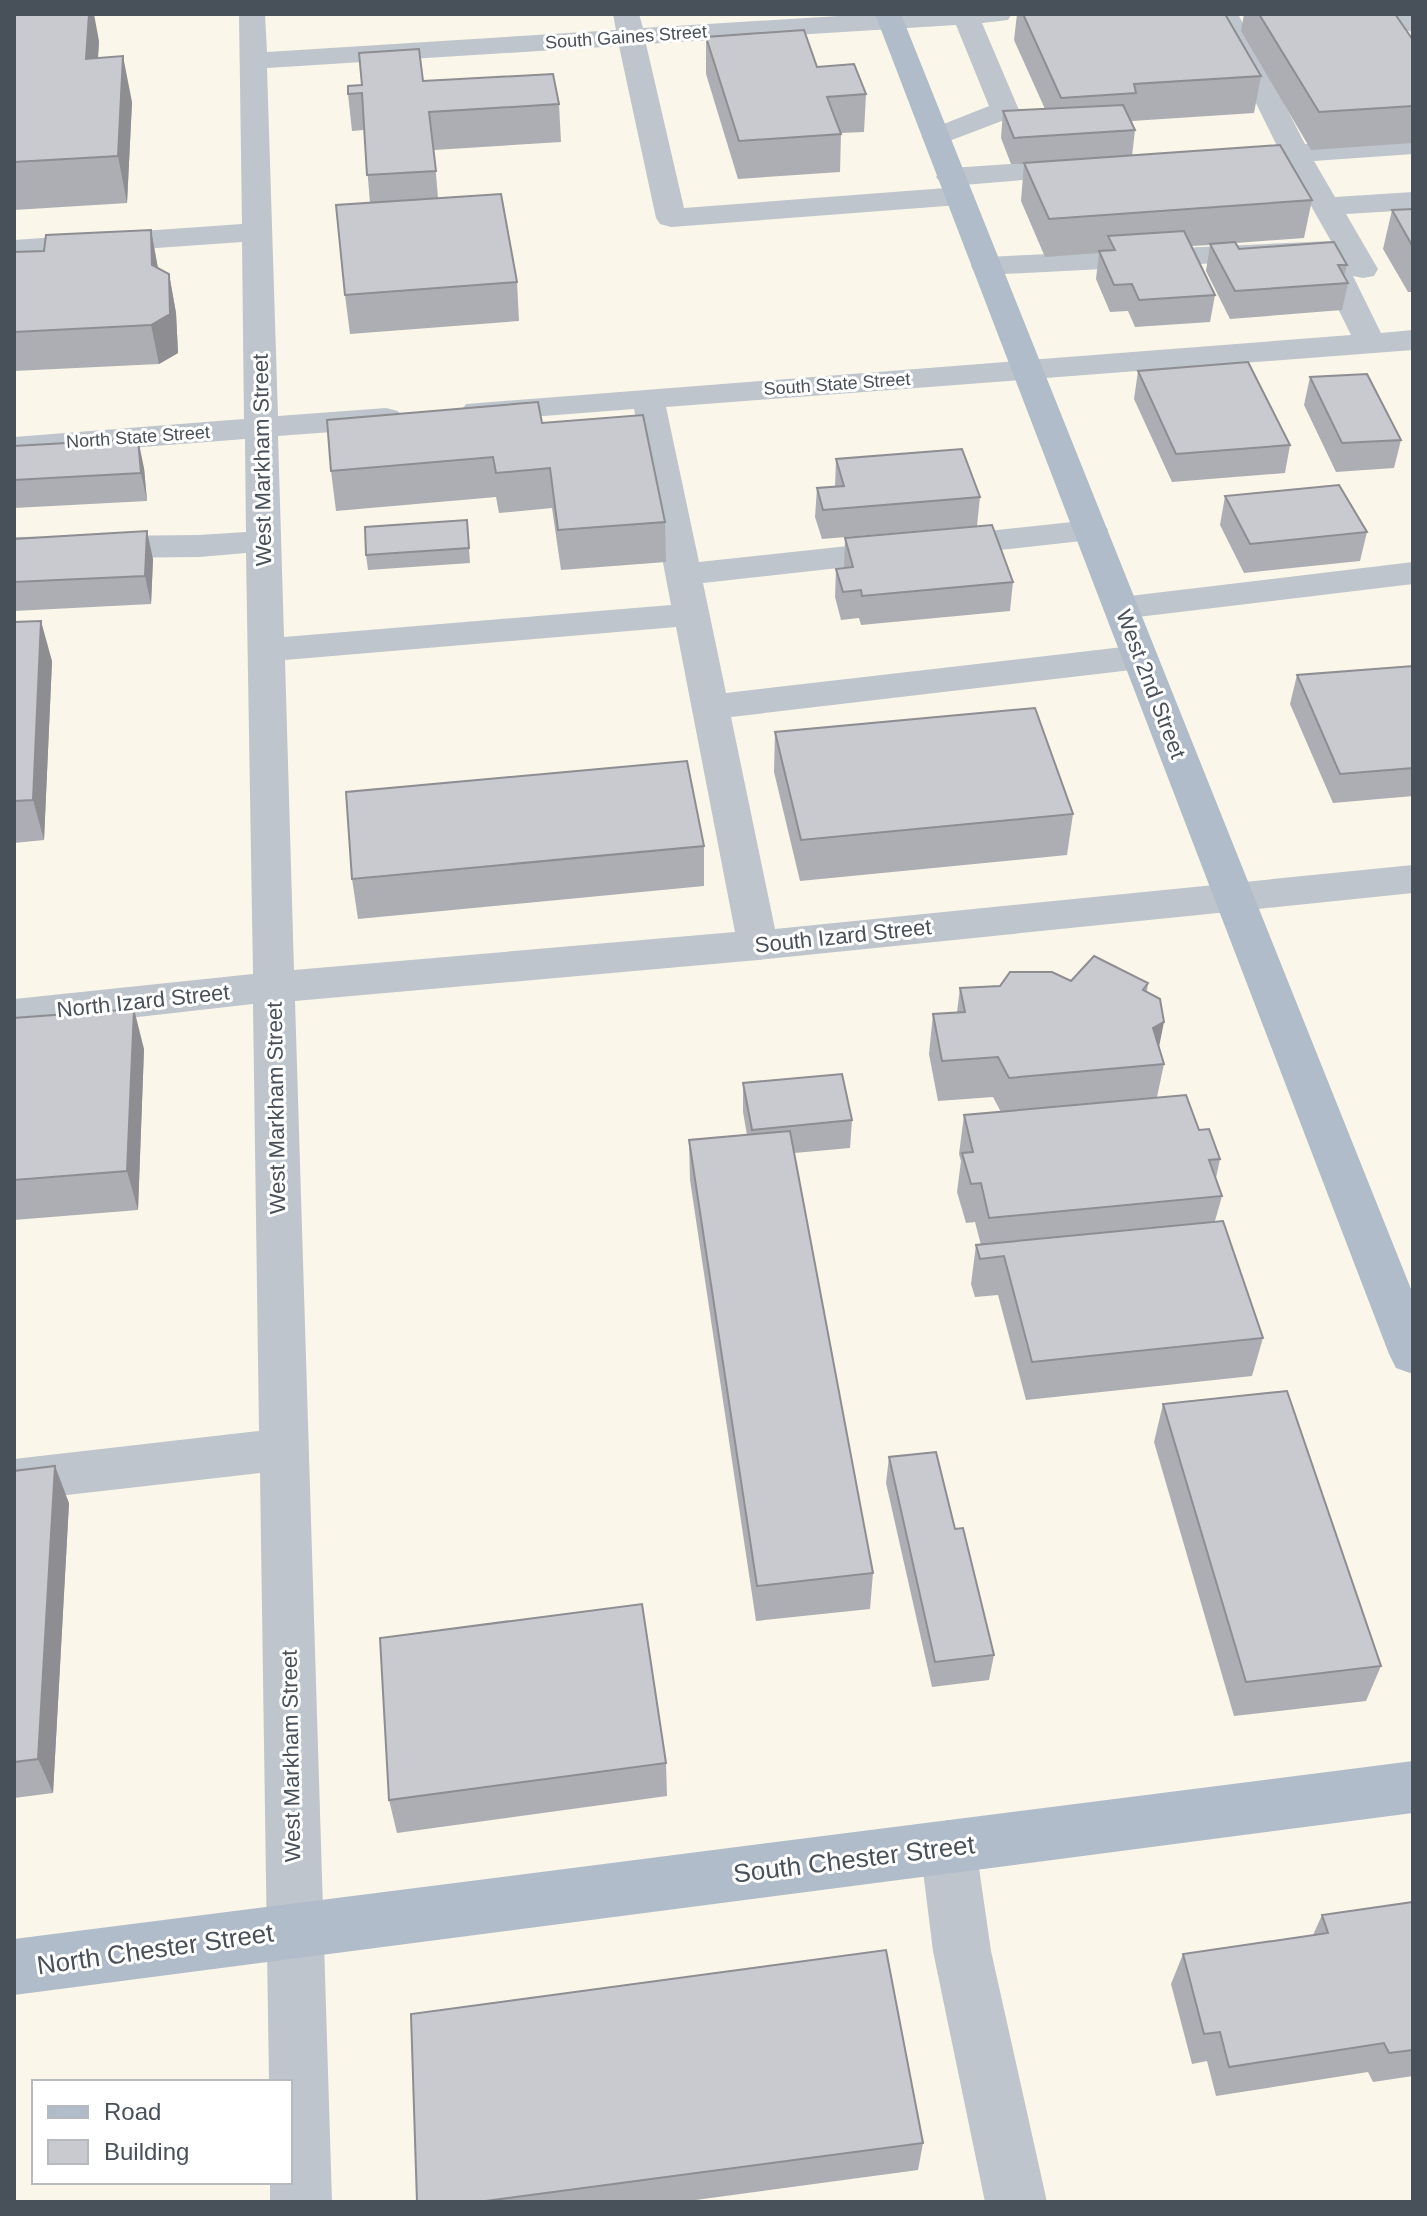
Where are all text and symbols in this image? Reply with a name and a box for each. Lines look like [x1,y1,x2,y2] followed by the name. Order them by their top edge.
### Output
[544,21,708,53] street label: South Gaines Street
[248,354,276,566] street label: West Markham Street
[763,369,911,399] street label: South State Street
[65,422,211,452] street label: North State Street
[1111,606,1191,762] street label: West 2nd Street
[754,914,932,958] street label: South Izard Street
[55,979,231,1023] street label: North Izard Street
[262,1002,290,1214] street label: West Markham Street
[277,1650,305,1862] street label: West Markham Street
[732,1829,977,1889] street label: South Chester Street
[35,1917,276,1980] street label: North Chester Street
[32,2080,292,2184] legend
[104,2098,161,2125] text: Road
[104,2138,189,2165] text: Building

